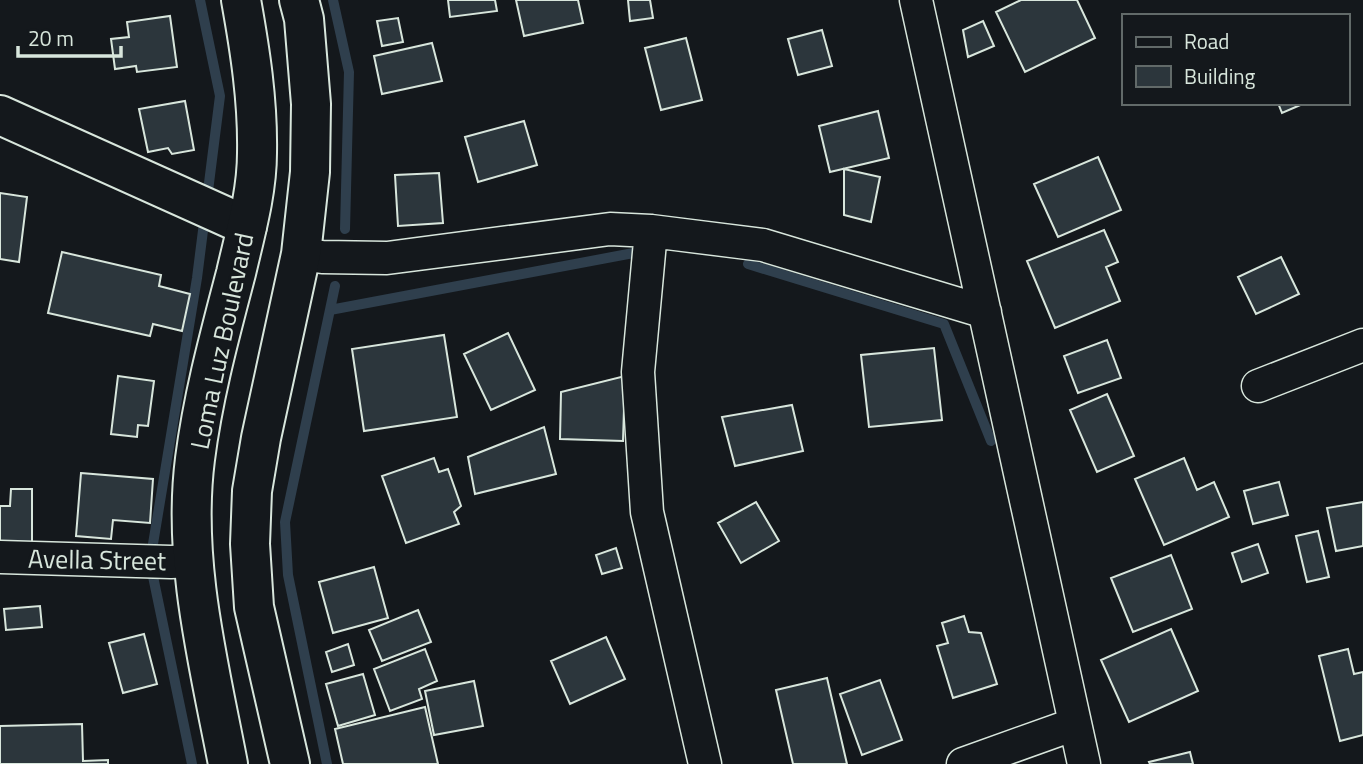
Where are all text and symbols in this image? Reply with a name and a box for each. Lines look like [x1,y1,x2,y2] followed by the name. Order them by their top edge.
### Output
[18,14,121,58] scale bar
[1122,14,1349,105] legend
[28,22,74,54] text: 20 m
[1184,25,1229,57] text: Road
[1184,60,1256,92] text: Building
[180,229,264,453] street label: Loma Luz Boulevard
[28,539,166,580] street label: Avella Street

